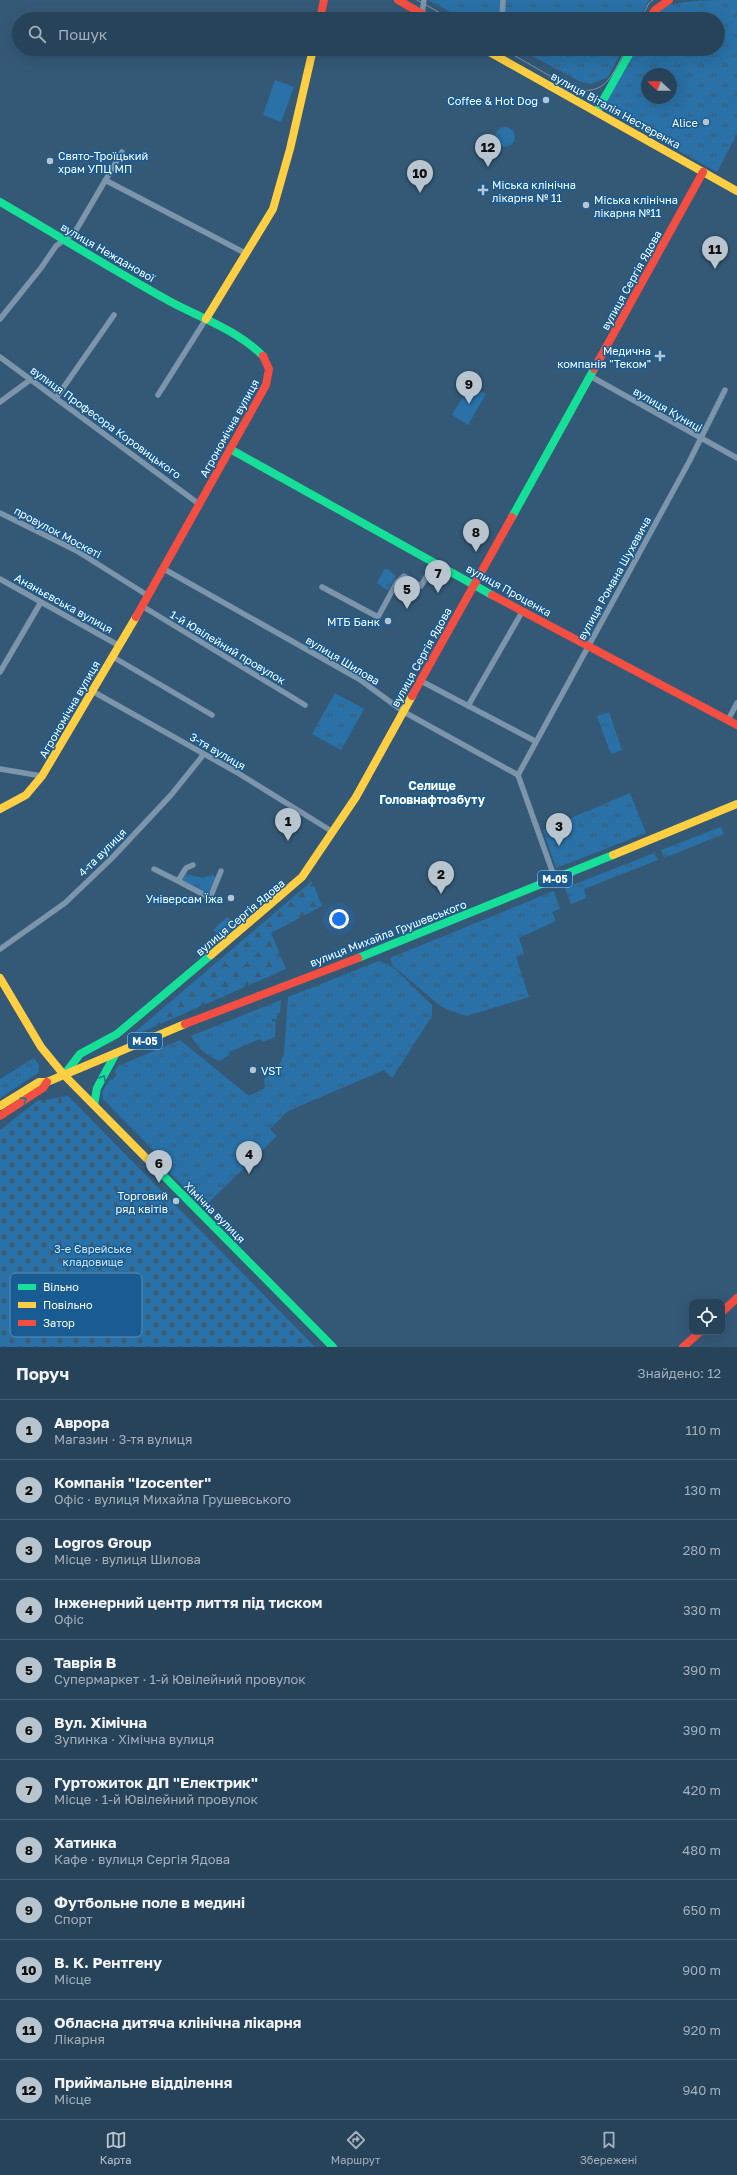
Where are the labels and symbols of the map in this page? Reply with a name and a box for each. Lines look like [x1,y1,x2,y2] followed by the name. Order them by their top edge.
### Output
[641,68,677,104] north arrow
[549,69,683,151] street label: вулиця Віталія Нестеренка
[447,94,538,107] place label: Coffee & Hot Dog
[541,95,551,105] marker: Coffee & Hot Dog
[672,116,698,129] place label: Alice
[701,117,711,127] marker: Alice
[475,134,501,167] pin: 12
[58,149,148,175] place label: Свято-Троїцький храм УПЦ МП
[45,156,55,166] marker: Свято-Троїцький храм УПЦ МП
[407,160,433,193] pin: 10
[492,178,576,204] place label: Міська клінічна лікарня № 11
[477,184,489,196] marker: Міська клінічна лікарня № 11
[594,193,678,219] place label: Міська клінічна лікарня №11
[581,200,591,210] marker: Міська клінічна лікарня №11
[59,220,158,285] street label: вулиця Нежданової
[598,228,664,332] street label: вулиця Сергія Ядова
[702,236,728,269] pin: 11
[557,344,651,370] place label: Медична компанія "Теком"
[654,350,666,362] marker: Медична компанія "Теком"
[28,363,184,481] street label: вулиця Професора Коровицького
[456,371,482,404] pin: 9
[197,377,261,479] street label: Агрономічна вулиця
[631,384,705,434] street label: вулиця Куниці
[12,504,104,560] street label: провулок Москеті
[575,514,653,642] street label: вулиця Романа Шухевича
[463,519,489,552] pin: 8
[425,560,451,593] pin: 7
[464,561,554,619] street label: вулиця Проценка
[13,571,115,635] street label: Ананьєвська вулиця
[394,576,420,609] pin: 5
[388,605,454,709] street label: вулиця Сергія Ядова
[168,607,289,687] street label: 1-й Ювілейний провулок
[327,615,381,628] place label: МТБ Банк
[383,616,393,626] marker: МТБ Банк
[304,633,382,687] street label: вулиця Шилова
[36,658,102,760] street label: Агрономічна вулиця
[188,730,248,772] street label: 3-тя вулиця
[379,778,486,807] district label: Селище Головнафтозбуту
[275,808,301,841] pin: 1
[546,813,572,846] pin: 3
[75,825,129,879] street label: 4-та вулиця
[428,861,454,894] pin: 2
[538,871,572,887] road number: М-05
[193,876,287,958] street label: вулиця Сергія Ядова
[146,892,223,905] place label: Універсам Їжа
[226,893,236,903] marker: Універсам Їжа
[308,897,468,969] street label: вулиця Михайла Грушевського
[329,909,349,929] your location
[128,1033,162,1049] road number: М-05
[261,1064,282,1077] place label: VST
[248,1065,258,1075] marker: VST
[98,1075,105,1082] one-way arrow
[20,1098,27,1105] one-way arrow
[236,1141,262,1174] pin: 4
[146,1150,172,1183] pin: 6
[182,1179,248,1245] street label: Хімічна вулиця
[116,1189,168,1215] place label: Торговий ряд квітів
[171,1196,181,1206] marker: Торговий ряд квітів
[54,1242,132,1268] park label: 3-е Єврейське кладовище
[10,1273,142,1337] legend
[43,1280,79,1293] text: Вільно
[43,1298,93,1311] text: Повільно
[43,1316,75,1329] text: Затор

